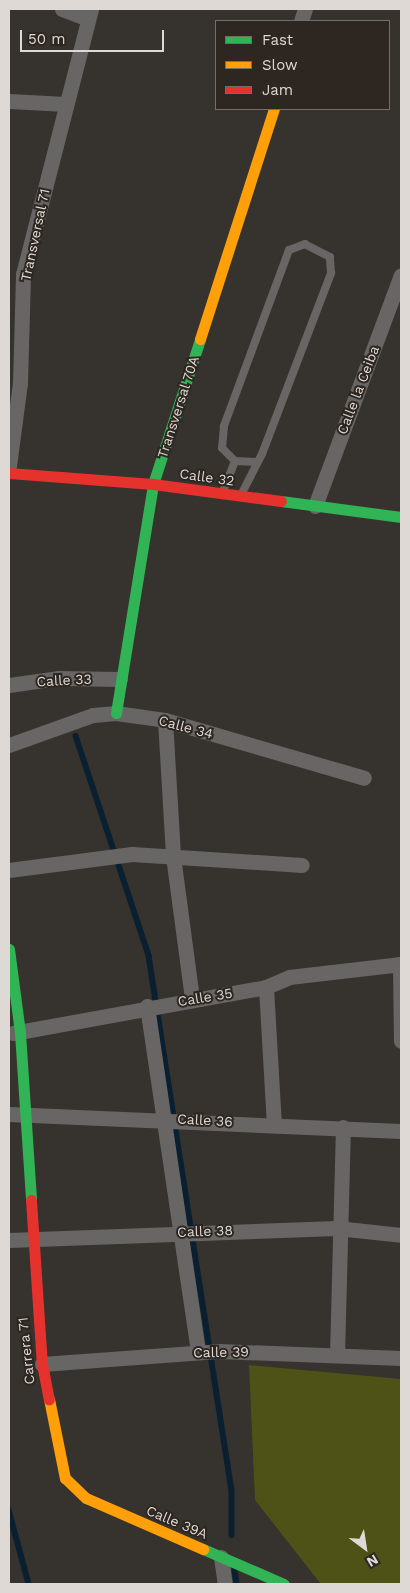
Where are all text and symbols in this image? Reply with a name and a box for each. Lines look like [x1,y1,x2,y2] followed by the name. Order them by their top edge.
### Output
[22,20,166,52] scale bar
[215,20,390,110] legend
[28,30,65,48] text: 50 m
[262,31,293,49] text: Fast
[262,56,298,74] text: Slow
[262,81,293,99] text: Jam
[17,187,53,283] street label: Transversal 71
[333,343,383,437] street label: Calle la Ceiba
[153,353,203,461] street label: Transversal 70A
[178,465,236,489] street label: Calle 32
[36,670,92,690] street label: Calle 33
[157,712,215,742] street label: Calle 34
[176,984,234,1010] street label: Calle 35
[177,1110,233,1130] street label: Calle 36
[177,1222,233,1240] street label: Calle 38
[14,1316,38,1386] street label: Carrera 71
[193,1343,249,1361] street label: Calle 39
[144,1502,210,1542] street label: Calle 39A
[340,1523,390,1573] north arrow
[364,1551,381,1570] text: N

